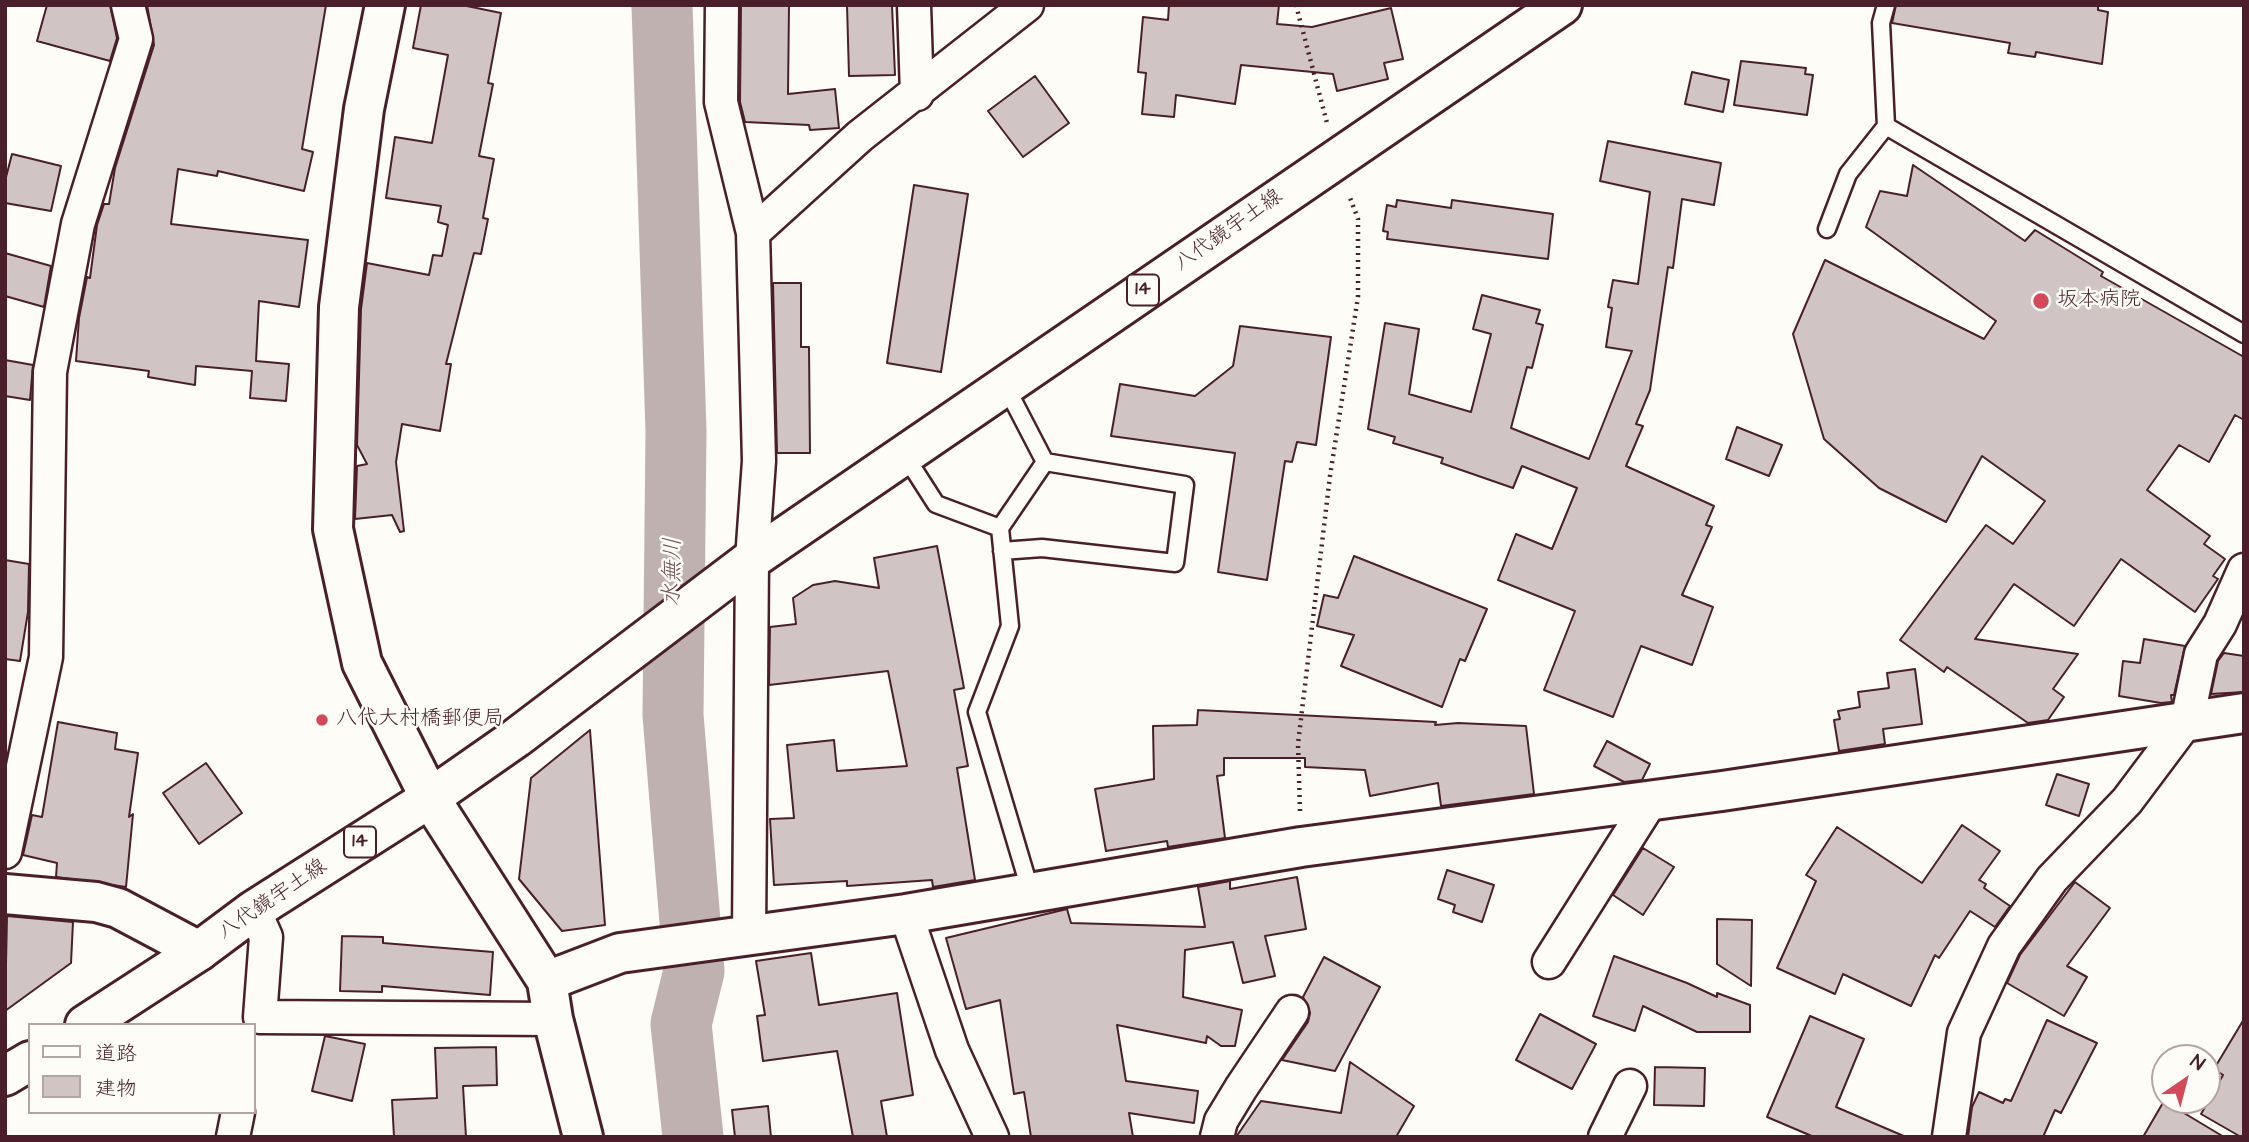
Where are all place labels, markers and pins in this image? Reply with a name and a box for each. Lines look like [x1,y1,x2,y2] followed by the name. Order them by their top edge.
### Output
[2057,288,2141,314] place label: 坂本病院
[2031,291,2051,311] marker: 坂本病院
[336,707,504,733] place label: 八代大村橋郵便局
[314,712,330,728] marker: 八代大村橋郵便局

